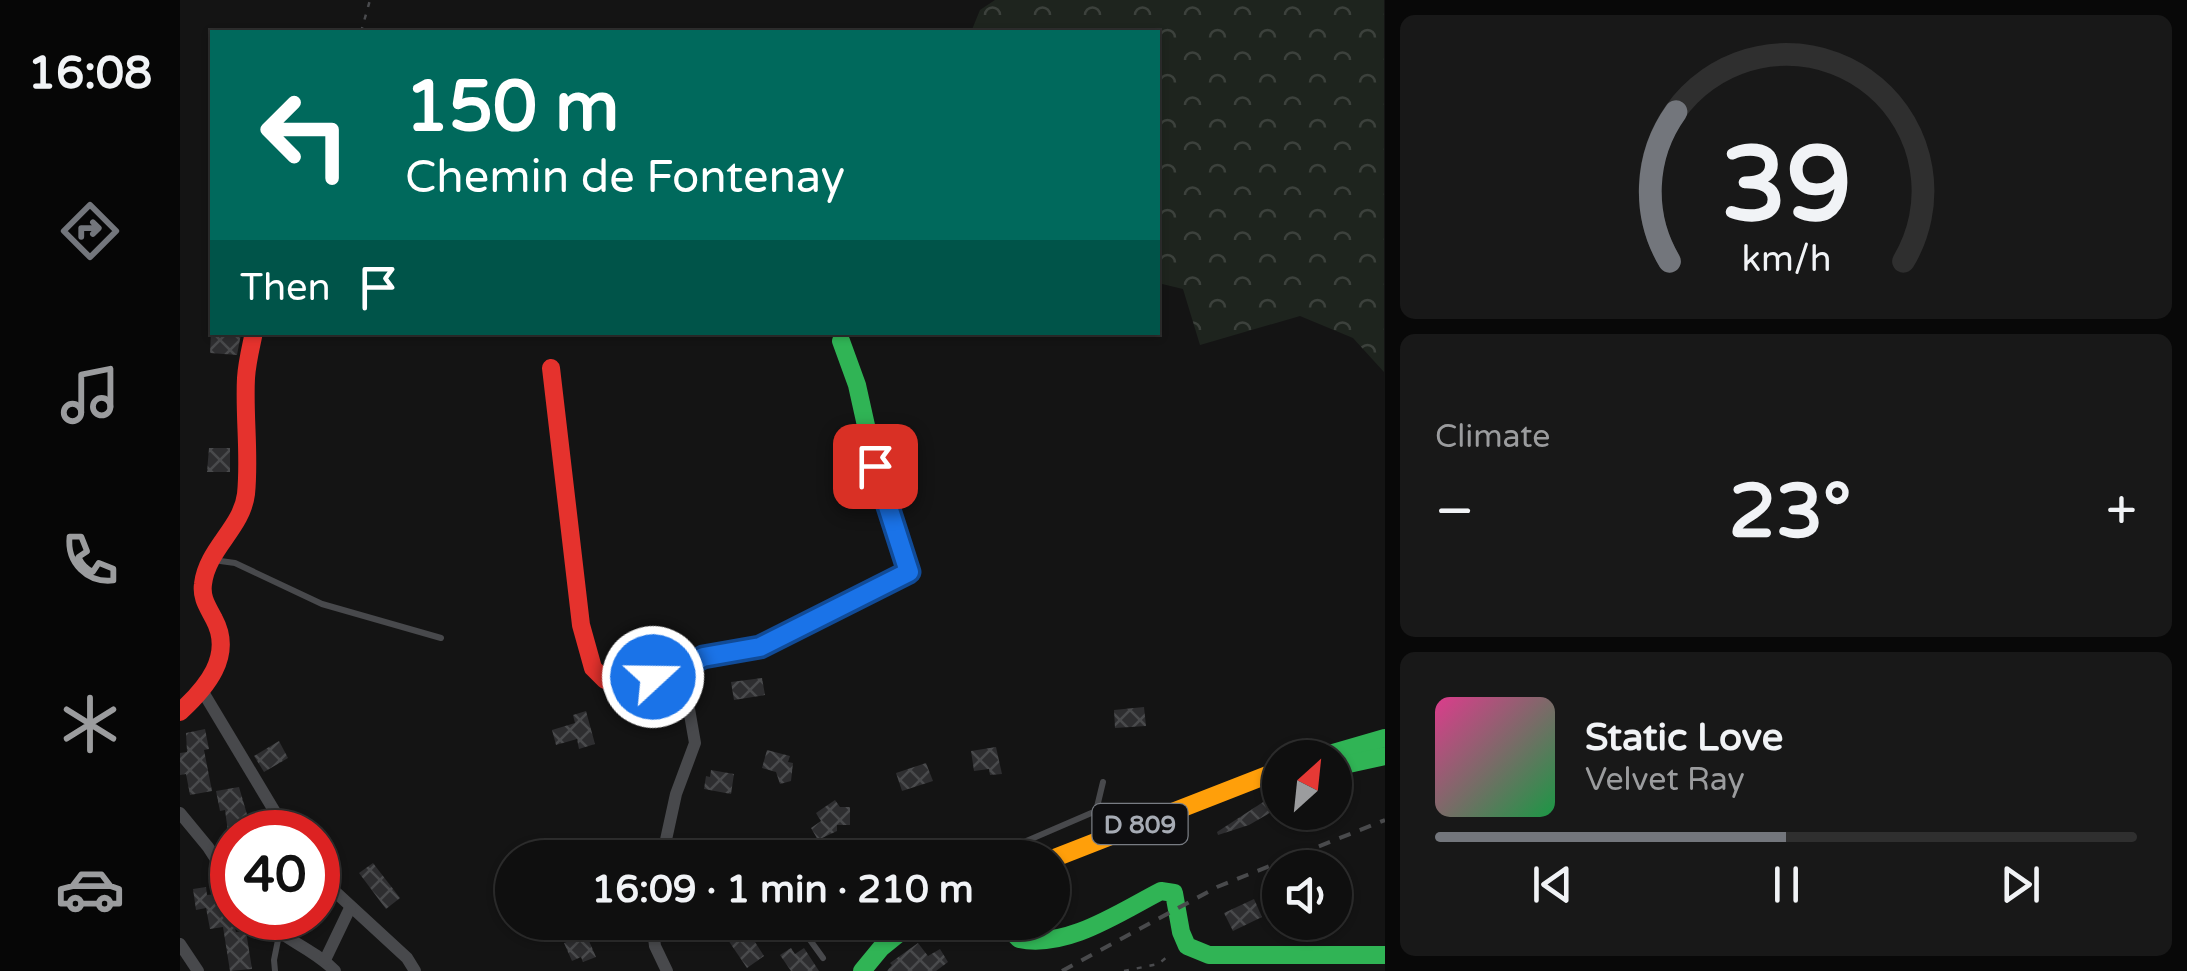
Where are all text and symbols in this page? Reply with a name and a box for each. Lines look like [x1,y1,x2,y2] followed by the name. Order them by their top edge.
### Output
[28,47,152,101] text: 16:08
[405,66,619,150] text: 150 m
[240,70,370,200] icon: left
[1721,124,1851,249] text: 39
[405,151,845,205] text: Chemin de Fontenay
[55,196,125,266] icon: directions
[1741,238,1831,281] text: km/h
[351,260,406,315] icon: arrive
[240,265,331,311] text: Then
[55,360,125,430] icon: music
[1435,418,1550,456] text: Climate
[833,424,918,509] pin
[848,439,903,494] icon: arrive
[1729,467,1851,557] text: 23°
[1435,479,1474,545] text: −
[2106,479,2137,545] text: +
[55,525,125,595] icon: phone
[601,625,705,729] position arrow
[55,689,125,759] icon: climate
[1585,715,1783,761] text: Static Love
[1262,740,1352,830] north arrow
[1262,740,1352,940] map controls
[1585,761,1745,799] text: Velvet Ray
[1092,804,1188,844] road number: D 809
[210,810,340,940] speed limit sign: 40
[1262,850,1352,940] button: sound
[55,854,125,924] icon: car
[1525,857,1580,912] icon: previous
[1759,857,1814,912] icon: pause
[1993,857,2048,912] icon: next
[591,867,974,913] text: 16:09 · 1 min · 210 m

